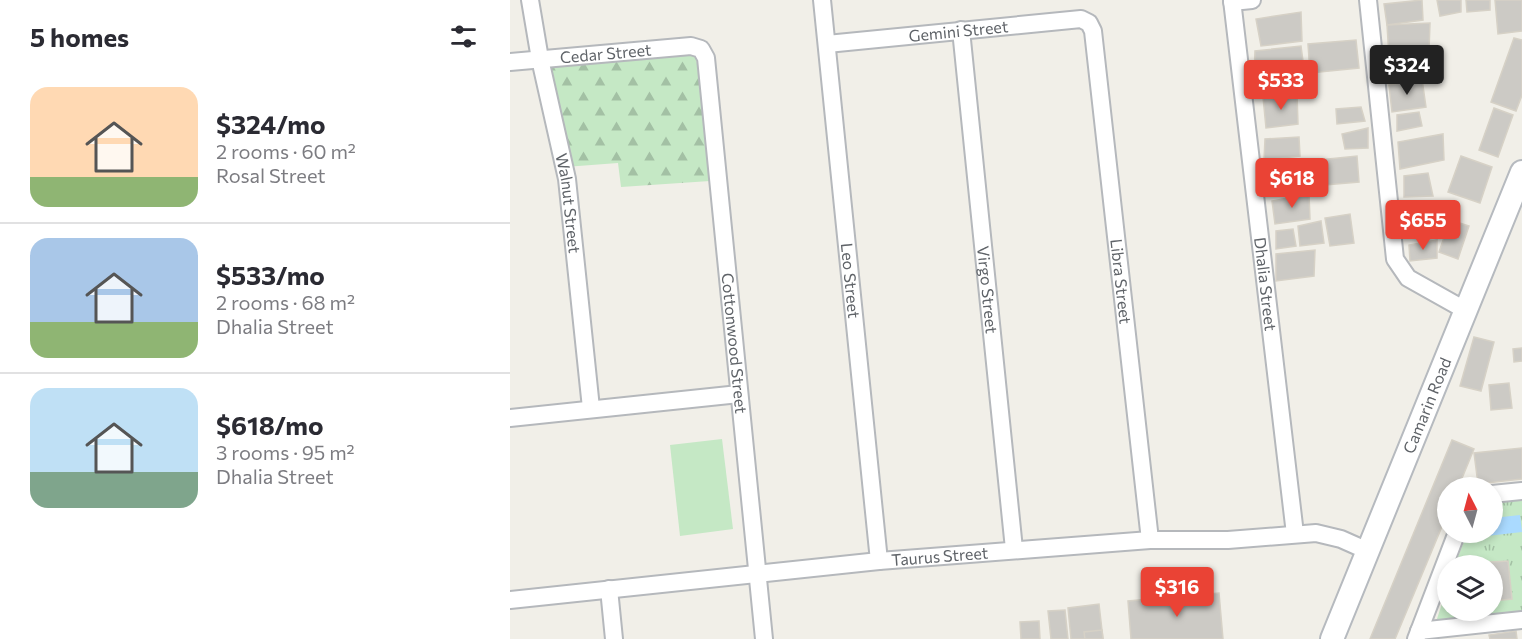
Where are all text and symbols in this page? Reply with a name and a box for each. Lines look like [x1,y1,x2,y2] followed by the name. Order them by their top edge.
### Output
[908,16,1009,45] street label: Gemini Street
[447,20,480,53] icon: filters
[30,21,129,52] text: 5 homes
[559,40,653,67] street label: Cedar Street
[1371,45,1443,96] pin: $324
[1384,52,1430,76] text: $324
[1245,60,1317,111] pin: $533
[1258,67,1304,91] text: $533
[216,108,325,139] text: $324/mo
[78,111,150,183] icon: home
[216,139,356,163] text: 2 rooms · 60 m²
[552,151,585,255] street label: Walnut Street
[1256,158,1328,209] pin: $618
[216,163,326,187] text: Rosal Street
[1269,165,1315,189] text: $618
[1387,200,1459,251] pin: $655
[1399,207,1447,231] text: $655
[1251,236,1281,332] street label: Dhalia Street
[1107,238,1136,325] street label: Libra Street
[838,242,864,319] street label: Leo Street
[974,245,1002,335] street label: Virgo Street
[216,259,325,290] text: $533/mo
[78,262,150,334] icon: home
[718,272,751,415] street label: Cottonwood Street
[216,290,355,314] text: 2 rooms · 68 m²
[216,314,334,338] text: Dhalia Street
[1399,355,1454,456] street label: Camarin Road
[216,409,323,440] text: $618/mo
[78,412,150,484] icon: home
[216,440,355,464] text: 3 rooms · 95 m²
[216,464,334,488] text: Dhalia Street
[1437,477,1503,543] north arrow
[1437,477,1503,621] map controls
[891,543,989,569] street label: Taurus Street
[1437,555,1503,621] button: layers
[1141,567,1213,618] pin: $316
[1155,574,1199,598] text: $316

